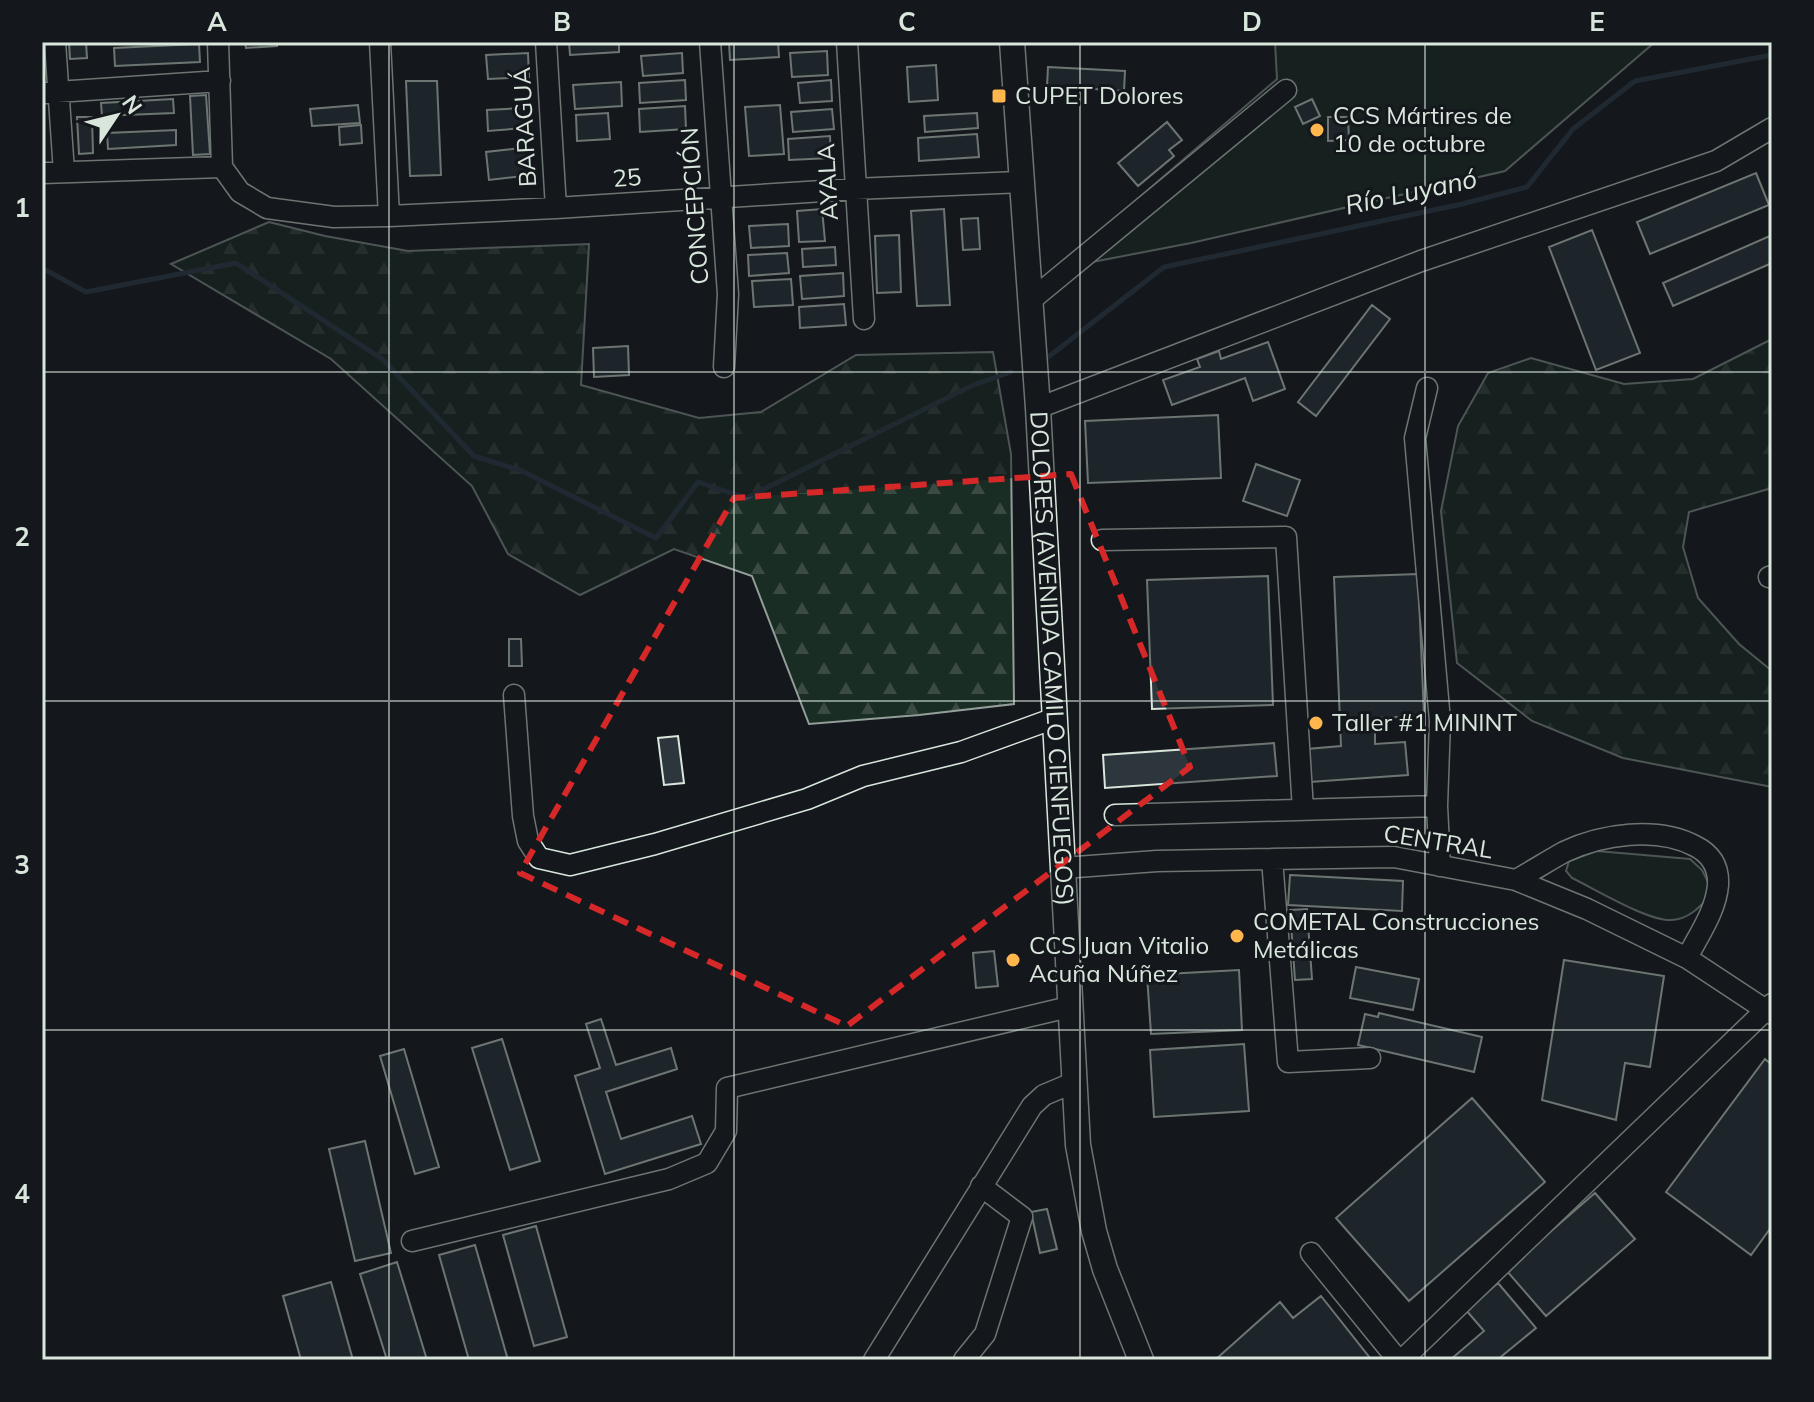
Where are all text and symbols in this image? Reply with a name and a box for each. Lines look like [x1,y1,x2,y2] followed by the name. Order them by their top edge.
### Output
[207,5,227,38] text: A
[553,5,571,38] text: B
[898,5,916,38] text: C
[1242,5,1262,38] text: D
[1589,5,1605,38] text: E
[506,66,542,188] street label: BARAGUÁ
[76,76,156,156] north arrow
[1015,80,1184,110] place label: CUPET Dolores
[990,87,1008,105] marker: CUPET Dolores
[116,90,149,119] text: N
[1333,100,1512,158] place label: CCS Mártires de 10 de octubre
[1308,121,1326,139] marker: CCS Mártires de 10 de octubre
[674,127,714,286] street label: CONCEPCIÓN
[810,142,844,221] street label: AYALA
[612,161,642,193] street label: 25
[1342,161,1480,222] water label: Río Luyanó
[14,191,30,224] text: 1
[1024,411,1081,907] street label: DOLORES (AVENIDA CAMILO CIENFUEGOS)
[14,520,30,553] text: 2
[1332,707,1517,737] place label: Taller #1 MININT
[1307,714,1325,732] marker: Taller #1 MININT
[1381,818,1495,864] street label: CENTRAL
[14,848,30,881] text: 3
[1253,906,1540,964] place label: COMETAL Construcciones Metálicas
[1228,927,1246,945] marker: COMETAL Construcciones Metálicas
[1029,930,1209,988] place label: CCS Juan Vitalio Acuña Núñez
[1004,951,1022,969] marker: CCS Juan Vitalio Acuña Núñez
[14,1177,30,1210] text: 4

